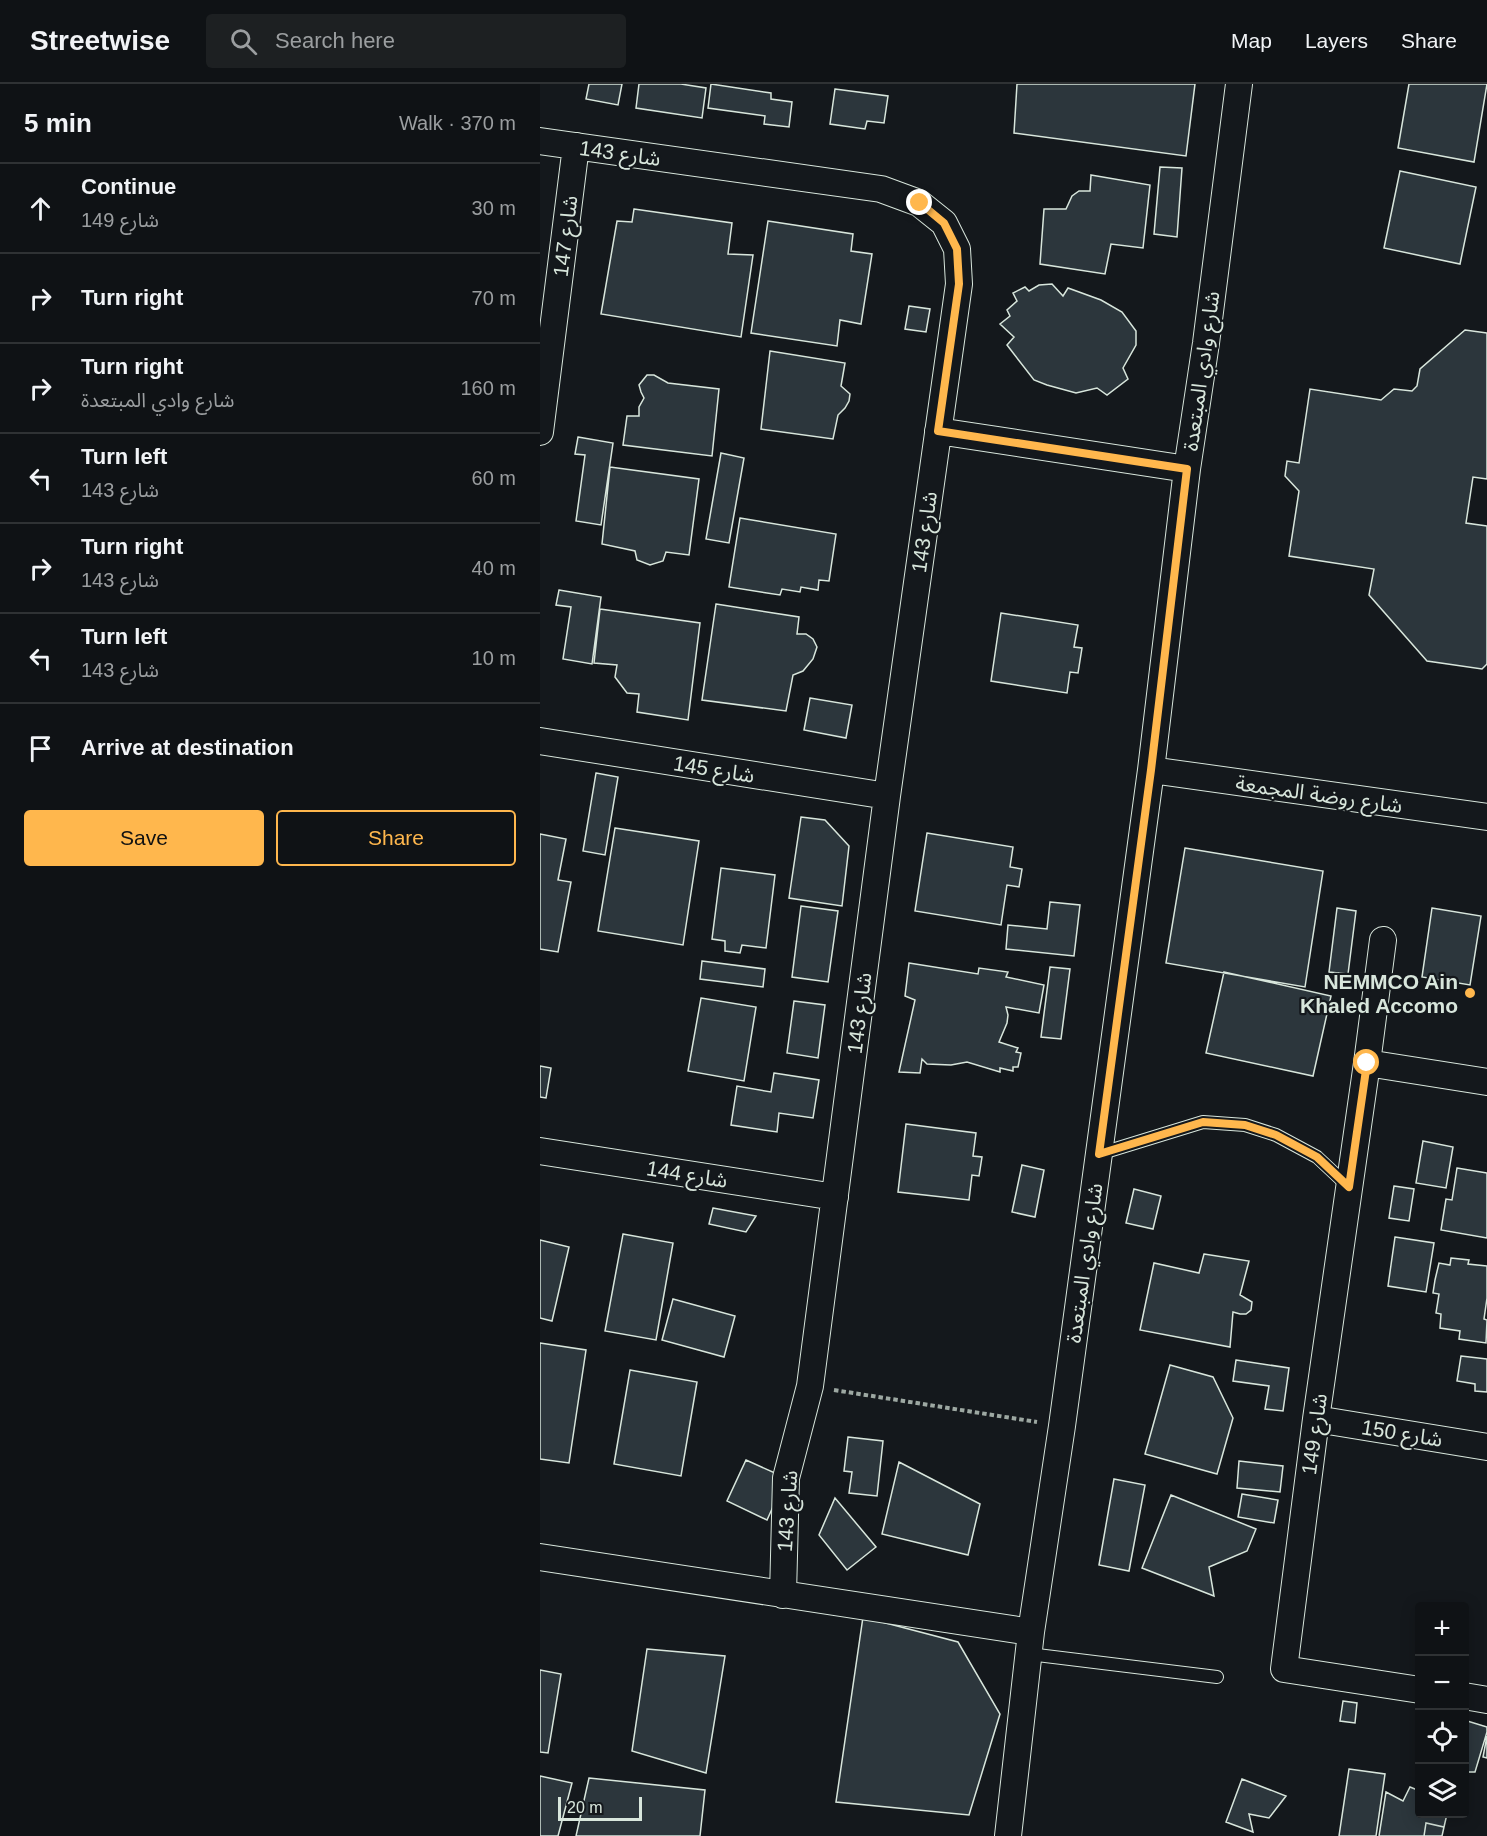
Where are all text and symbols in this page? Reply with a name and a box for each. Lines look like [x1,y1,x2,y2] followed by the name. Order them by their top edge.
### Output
[206,14,626,68] search box
[30,25,170,56] text: Streetwise
[227,25,260,58] icon: search
[275,28,395,53] text: Search here
[1231,29,1272,52] text: Map
[1305,29,1368,52] text: Layers
[1401,29,1457,52] text: Share
[24,108,92,138] text: 5 min
[399,112,516,134] text: Walk · 370 m
[577,136,662,174] street label: شارع 143
[81,174,176,199] text: Continue
[906,189,932,215] route end
[24,192,57,225] icon: ahead
[549,194,585,278] street label: شارع 147
[472,197,516,219] text: 30 m
[81,209,159,231] text: شارع 149
[24,282,57,315] icon: right
[81,285,183,310] text: Turn right
[472,287,516,309] text: 70 m
[1178,290,1228,453] street label: شارع وادي المبتعدة
[81,354,183,379] text: Turn right
[24,372,57,405] icon: right
[460,377,516,399] text: 160 m
[81,389,235,411] text: شارع وادي المبتعدة
[81,444,167,469] text: Turn left
[24,462,57,495] icon: left
[472,467,516,489] text: 60 m
[81,479,159,501] text: شارع 143
[907,490,945,575] street label: شارع 143
[81,534,183,559] text: Turn right
[24,552,57,585] icon: right
[472,557,516,579] text: 40 m
[81,569,159,591] text: شارع 143
[81,624,167,649] text: Turn left
[24,642,57,675] icon: left
[472,647,516,669] text: 10 m
[81,659,159,681] text: شارع 143
[24,732,57,765] icon: arrive
[81,735,294,760] text: Arrive at destination
[671,751,756,791] street label: شارع 145
[1234,771,1404,821] street label: شارع روضة المجمعة
[24,810,264,866] button: Save
[276,810,516,866] button: Share
[1300,970,1458,1017] place label: NEMMCO Ain Khaled Accomo
[843,971,879,1055] street label: شارع 143
[1463,986,1477,1000] marker: NEMMCO Ain Khaled Accomo
[1353,1049,1379,1075] route start
[644,1156,729,1196] street label: شارع 144
[1061,1182,1111,1345] street label: شارع وادي المبتعدة
[1297,1392,1335,1477] street label: شارع 149
[1359,1415,1444,1455] street label: شارع 150
[773,1469,805,1553] street label: شارع 143
[1415,1602,1469,1818] map controls
[1415,1602,1469,1656] button: +
[1415,1656,1469,1710] button: −
[1415,1710,1469,1764] button: locate
[1415,1764,1469,1818] button: layers
[558,1794,642,1822] scale bar
[567,1799,603,1816] text: 20 m

